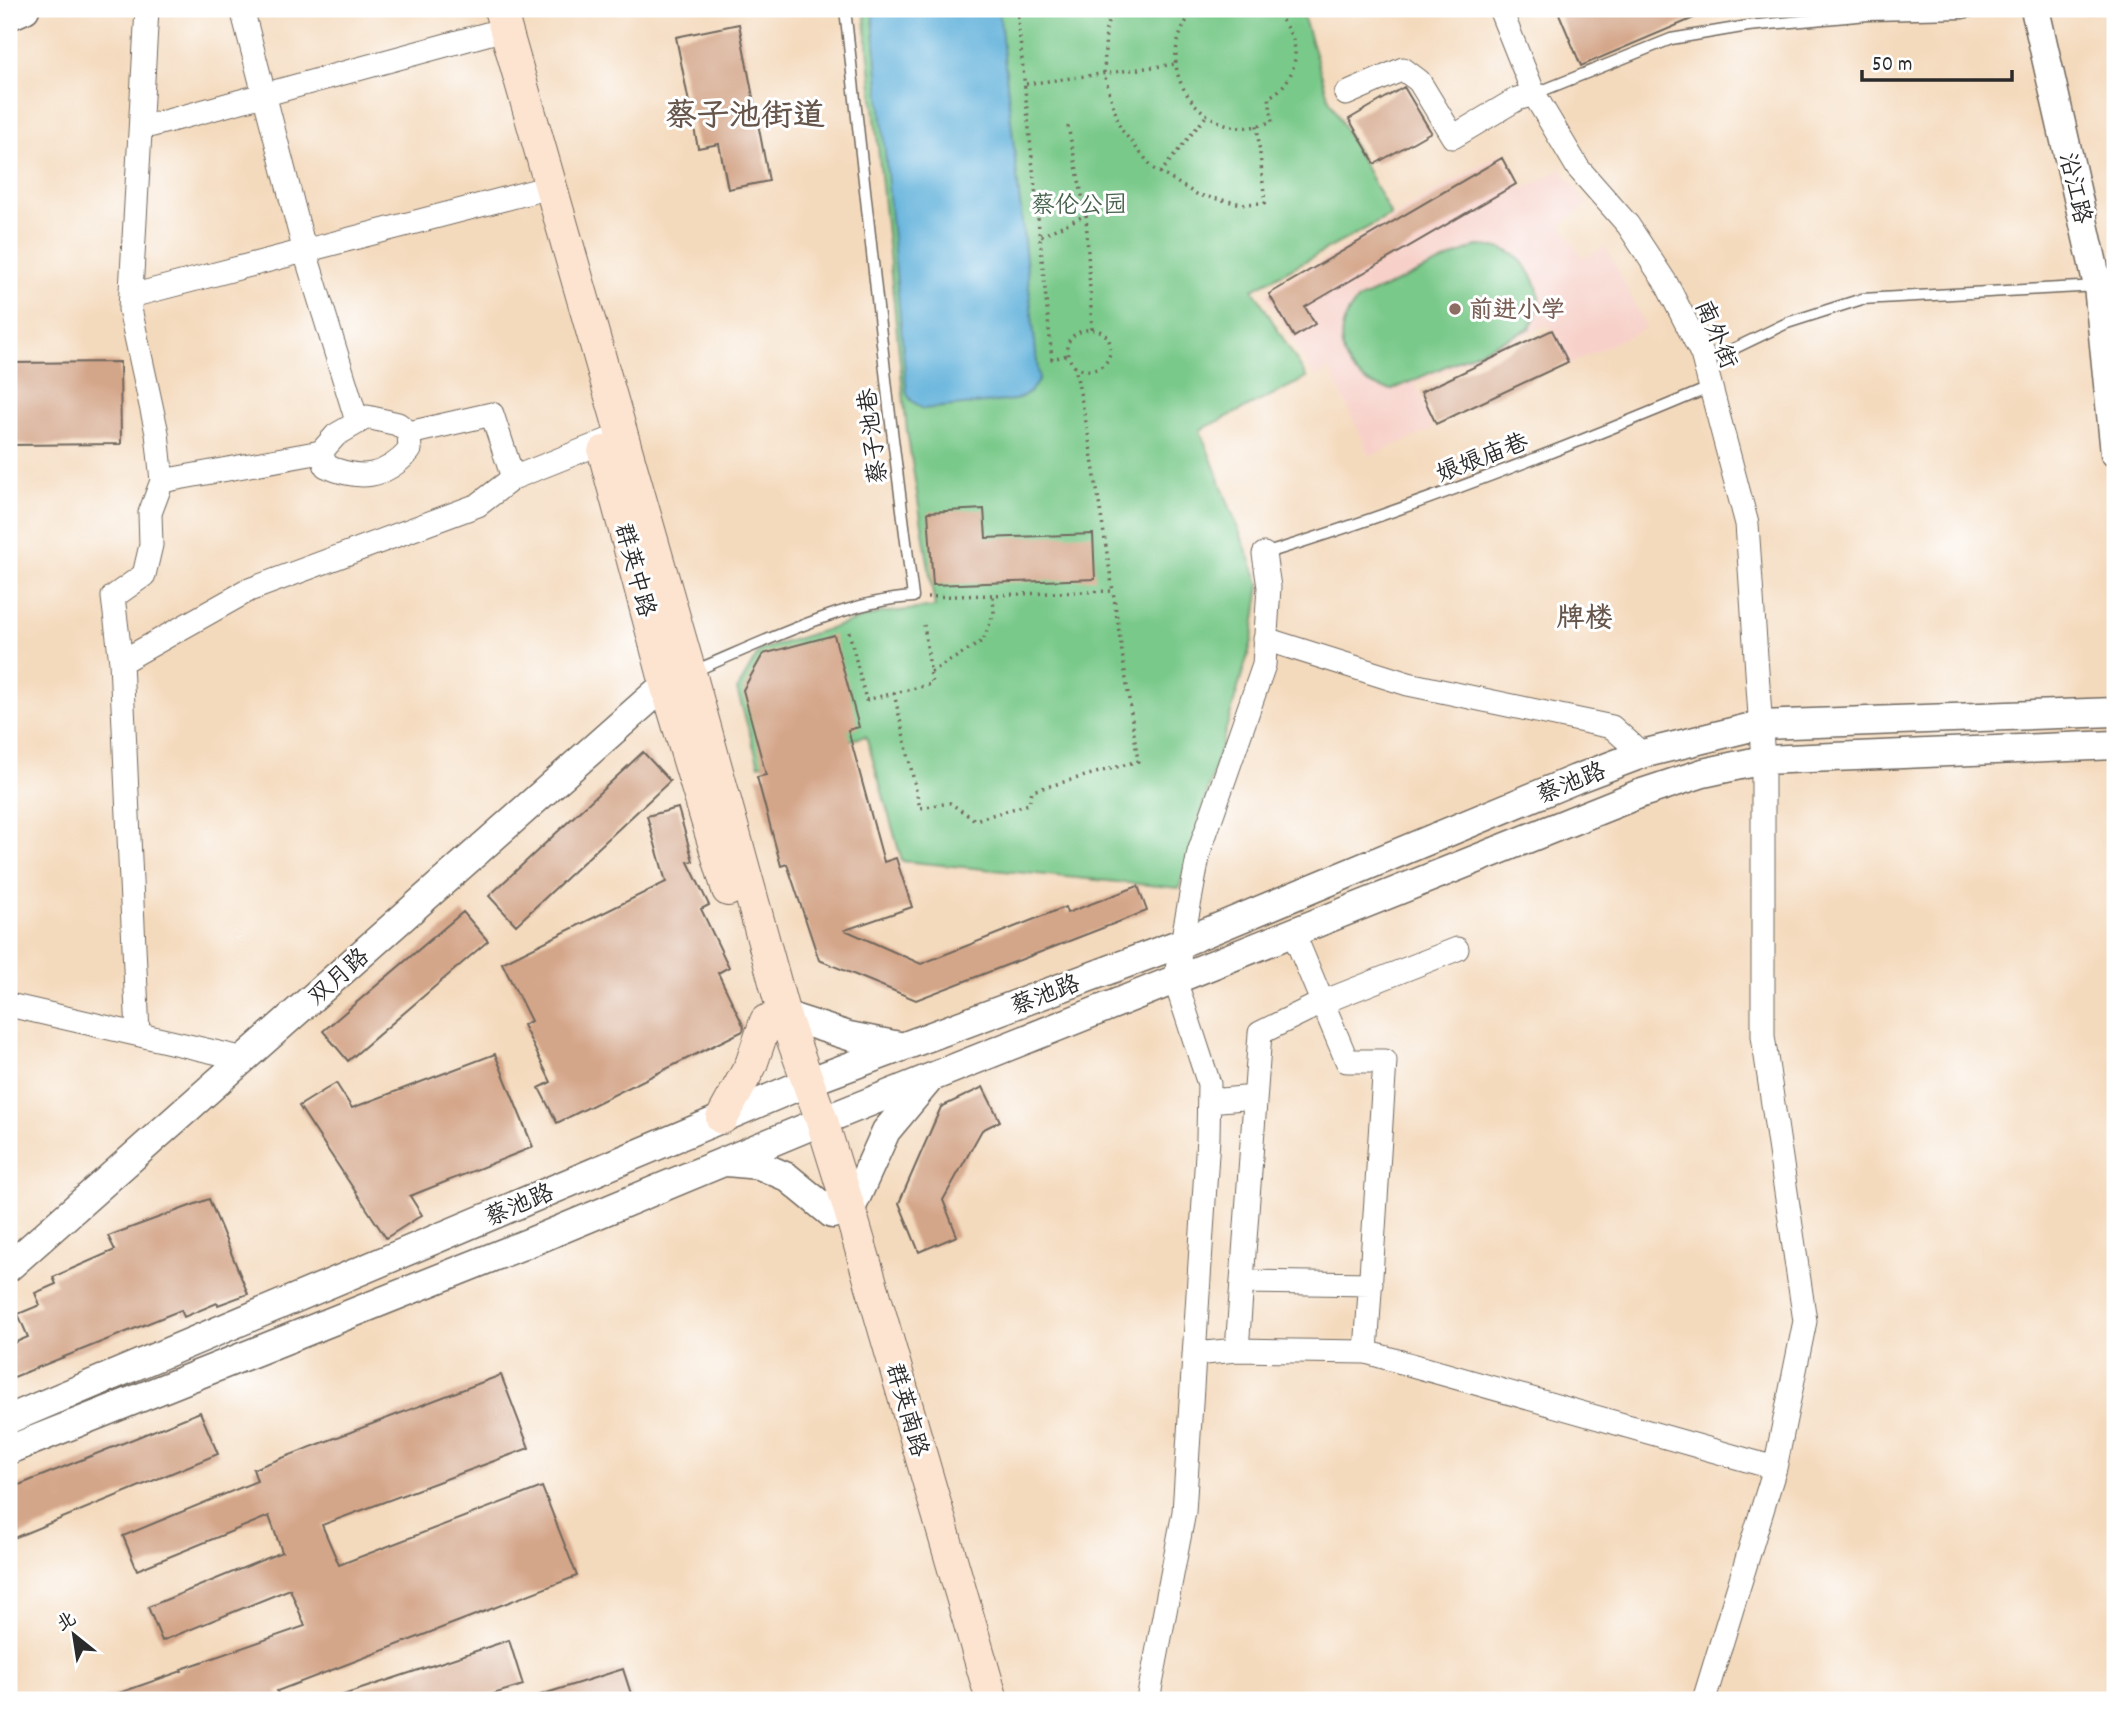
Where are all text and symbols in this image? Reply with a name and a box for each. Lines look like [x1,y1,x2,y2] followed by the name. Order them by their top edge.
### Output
[1862,38,2012,82] scale bar
[1872,51,1912,81] text: 50 m
[665,96,825,142] district label: 蔡子池街道
[2048,150,2098,228] street label: 沿江路
[1031,190,1127,224] park label: 蔡伦公园
[1469,295,1565,329] place label: 前进小学
[1685,295,1744,375] street label: 南外街
[1447,301,1463,317] marker: 前进小学
[852,386,898,485] street label: 蔡子池巷
[1432,427,1534,493] street label: 娘娘庙巷
[604,520,662,622] street label: 群英中路
[1557,601,1613,641] district label: 牌楼
[1532,756,1612,814] street label: 蔡池路
[302,942,378,1015] street label: 双月路
[1006,968,1086,1026] street label: 蔡池路
[480,1177,560,1236] street label: 蔡池路
[876,1360,935,1462] street label: 群英南路
[38,1600,108,1670] north arrow
[52,1607,82,1640] text: 北

